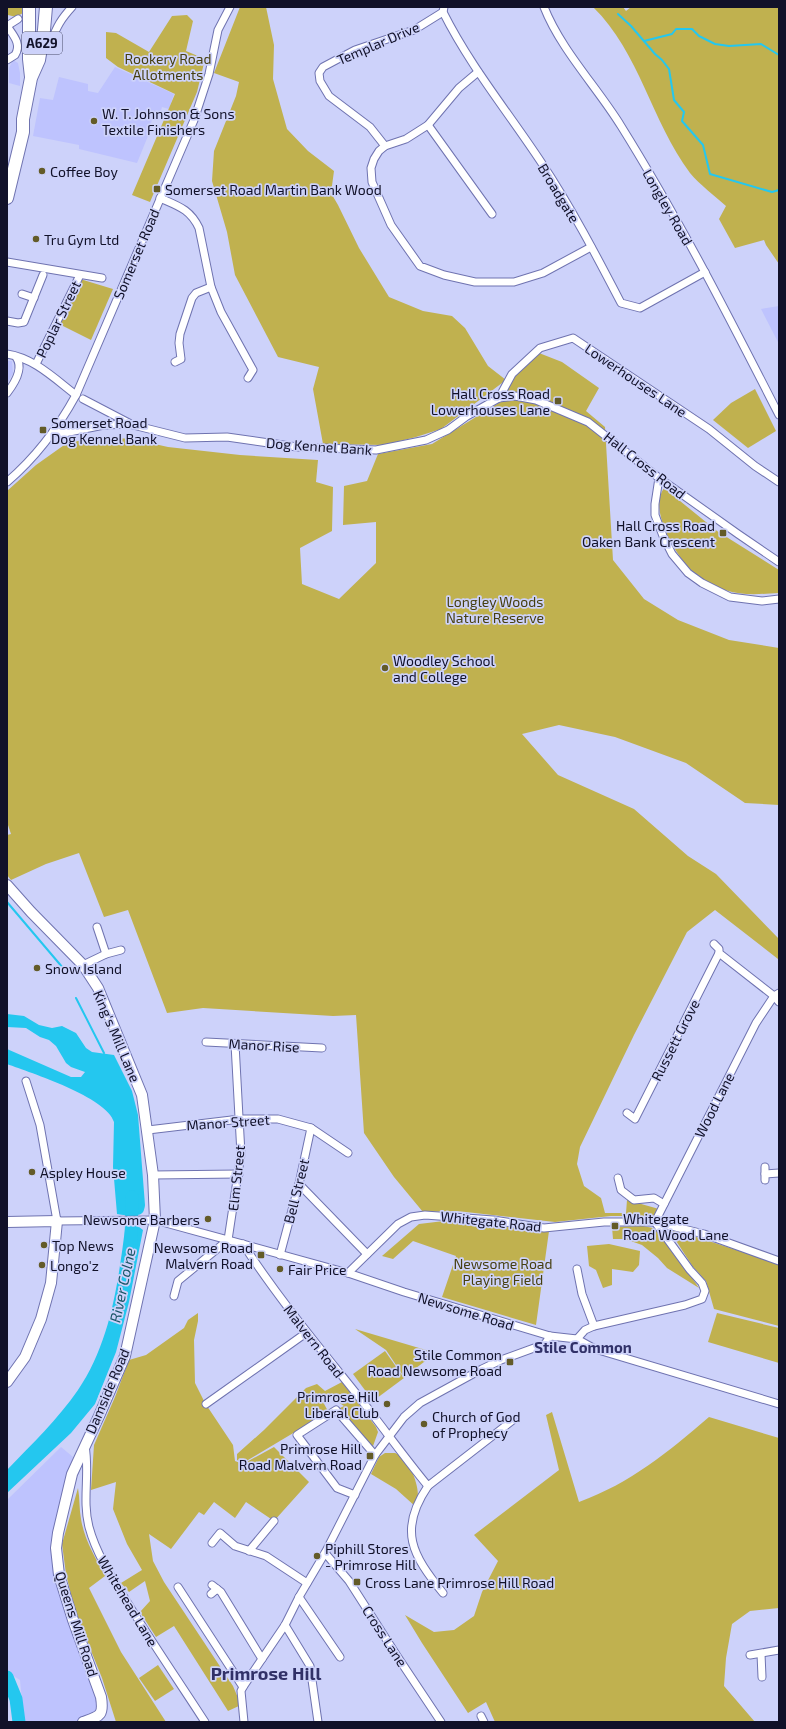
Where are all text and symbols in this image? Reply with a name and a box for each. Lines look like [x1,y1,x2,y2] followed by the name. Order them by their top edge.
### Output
[334,18,422,68] street label: Templar Drive
[22,32,62,54] road number: A629
[125,50,212,83] park label: Rookery Road Allotments
[102,105,235,138] place label: W. T. Johnson & Sons Textile Finishers
[89,116,99,126] marker: W. T. Johnson & Sons Textile Finishers
[535,160,583,226] street label: Broadgate
[50,163,118,180] place label: Coffee Boy
[37,166,47,176] marker: Coffee Boy
[639,166,697,248] street label: Longley Road
[165,181,382,198] place label: Somerset Road Martin Bank Wood
[152,184,162,194] marker: Somerset Road Martin Bank Wood
[109,206,163,302] street label: Somerset Road
[44,231,119,248] place label: Tru Gym Ltd
[31,234,41,244] marker: Tru Gym Ltd
[32,278,84,360] street label: Poplar Street
[582,340,690,420] street label: Lowerhouses Lane
[431,385,550,418] place label: Hall Cross Road Lowerhouses Lane
[553,396,563,406] marker: Hall Cross Road Lowerhouses Lane
[51,414,157,447] place label: Somerset Road Dog Kennel Bank
[38,425,48,435] marker: Somerset Road Dog Kennel Bank
[601,428,689,502] street label: Hall Cross Road
[265,434,373,458] street label: Dog Kennel Bank
[582,517,715,550] place label: Hall Cross Road Oaken Bank Crescent
[718,528,728,538] marker: Hall Cross Road Oaken Bank Crescent
[446,593,544,626] park label: Longley Woods Nature Reserve
[393,652,496,685] place label: Woodley School and College
[380,663,390,673] marker: Woodley School and College
[45,960,122,977] place label: Snow Island
[32,963,42,973] marker: Snow Island
[90,987,144,1085] street label: King's Mill Lane
[647,996,703,1084] street label: Russett Grove
[228,1035,300,1055] street label: Manor Rise
[690,1070,738,1140] street label: Wood Lane
[186,1111,270,1133] street label: Manor Street
[224,1144,248,1212] street label: Elm Street
[280,1157,312,1225] street label: Bell Street
[40,1164,126,1181] place label: Aspley House
[27,1167,37,1177] marker: Aspley House
[440,1207,542,1235] street label: Whitegate Road
[623,1210,729,1243] place label: Whitegate Road Wood Lane
[83,1211,200,1228] place label: Newsome Barbers
[203,1214,213,1224] marker: Newsome Barbers
[610,1221,620,1231] marker: Whitegate Road Wood Lane
[52,1237,114,1254] place label: Top News
[154,1239,253,1272] place label: Newsome Road Malvern Road
[39,1240,49,1250] marker: Top News
[105,1246,139,1324] water label: River Colne
[256,1250,266,1260] marker: Newsome Road Malvern Road
[453,1255,553,1288] park label: Newsome Road Playing Field
[50,1257,99,1274] place label: Longo'z
[37,1260,47,1270] marker: Longo'z
[288,1261,346,1278] place label: Fair Price
[275,1264,285,1274] marker: Fair Price
[416,1288,516,1334] street label: Newsome Road
[280,1301,348,1381] street label: Malvern Road
[534,1338,632,1356] district label: Stile Common
[81,1346,133,1436] street label: Damside Road
[368,1346,502,1379] place label: Stile Common Road Newsome Road
[505,1357,515,1367] marker: Stile Common Road Newsome Road
[297,1388,380,1421] place label: Primrose Hill Liberal Club
[382,1399,392,1409] marker: Primrose Hill Liberal Club
[432,1408,521,1441] place label: Church of God of Prophecy
[419,1419,429,1429] marker: Church of God of Prophecy
[239,1440,363,1473] place label: Primrose Hill Road Malvern Road
[365,1451,375,1461] marker: Primrose Hill Road Malvern Road
[325,1540,417,1573] place label: Piphill Stores - Primrose Hill
[312,1551,322,1561] marker: Piphill Stores - Primrose Hill
[94,1553,162,1649] street label: Whitehead Lane
[52,1569,102,1679] street label: Queens Mill Road
[365,1574,554,1591] place label: Cross Lane Primrose Hill Road
[352,1577,362,1587] marker: Cross Lane Primrose Hill Road
[359,1602,411,1670] street label: Cross Lane
[211,1662,321,1684] district label: Primrose Hill

